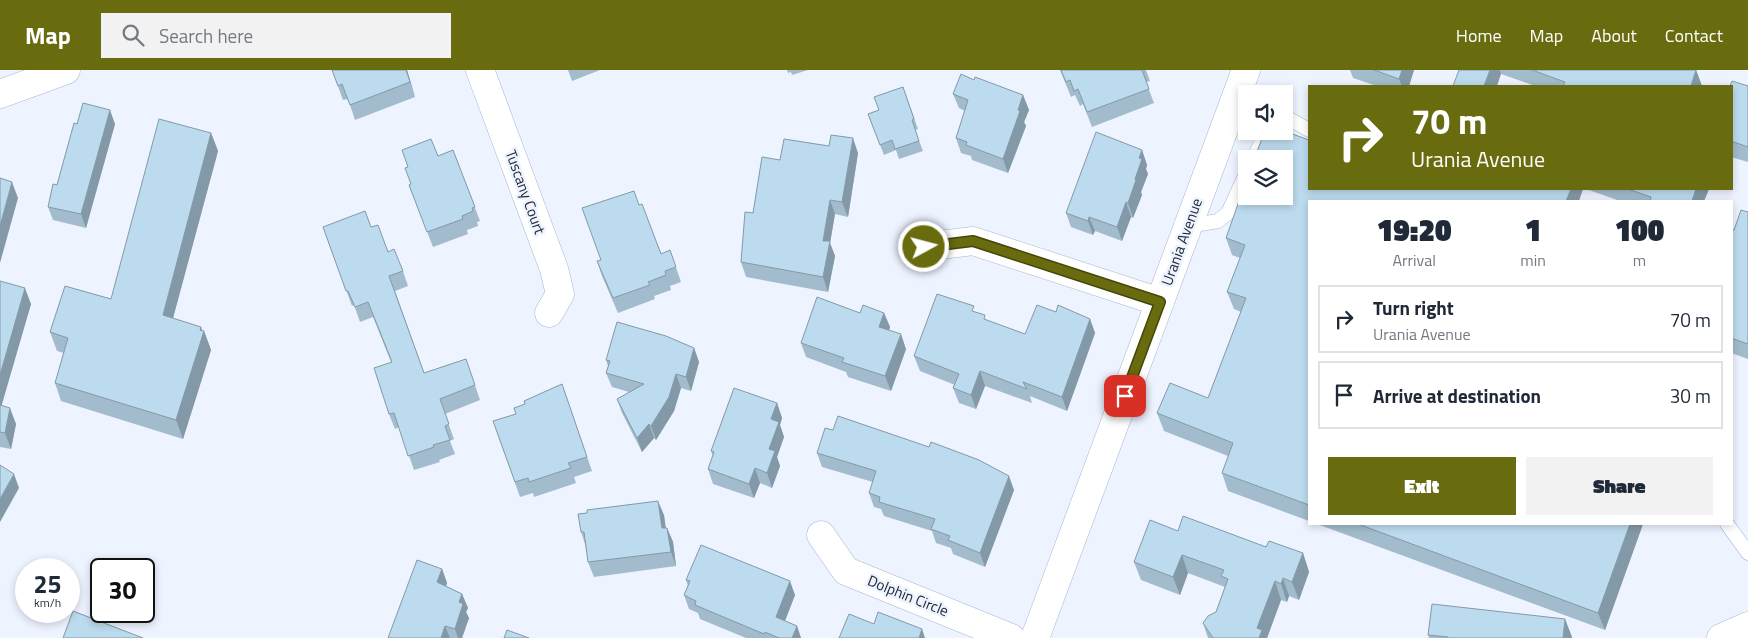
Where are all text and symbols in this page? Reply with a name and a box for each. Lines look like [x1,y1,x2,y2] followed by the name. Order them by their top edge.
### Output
[101,13,451,58] search box
[25,17,71,53] text: Map
[119,21,147,49] icon: search
[159,21,253,50] text: Search here
[1456,22,1502,49] text: Home
[1530,22,1563,49] text: Map
[1591,22,1637,49] text: About
[1665,22,1723,49] text: Contact
[1238,85,1293,205] map controls
[1238,85,1293,140] button: sound
[1411,94,1487,148] text: 70 m
[1328,105,1393,170] icon: right
[1411,142,1545,176] text: Urania Avenue
[500,146,552,238] street label: Tuscany Court
[1238,150,1293,205] button: layers
[1155,195,1208,289] street label: Urania Avenue
[1377,207,1451,253] text: 19:20
[1525,207,1541,253] text: 1
[1615,207,1664,253] text: 100
[897,220,949,272] position arrow
[1392,248,1436,272] text: Arrival
[1520,248,1546,272] text: min
[1633,248,1646,272] text: m
[1373,293,1454,322] text: Turn right
[1330,305,1358,333] icon: right
[1670,305,1711,334] text: 70 m
[1373,322,1471,346] text: Urania Avenue
[1104,375,1146,417] pin
[1330,381,1358,409] icon: arrive
[1373,381,1541,410] text: Arrive at destination
[1670,381,1711,410] text: 30 m
[1111,382,1139,410] icon: arrive
[1328,457,1516,515] button: Exit
[1526,457,1713,515] button: Share
[90,558,155,623] speed limit sign: 30
[33,565,62,603] text: 25
[864,569,952,622] street label: Dolphin Circle
[34,593,61,612] text: km/h

